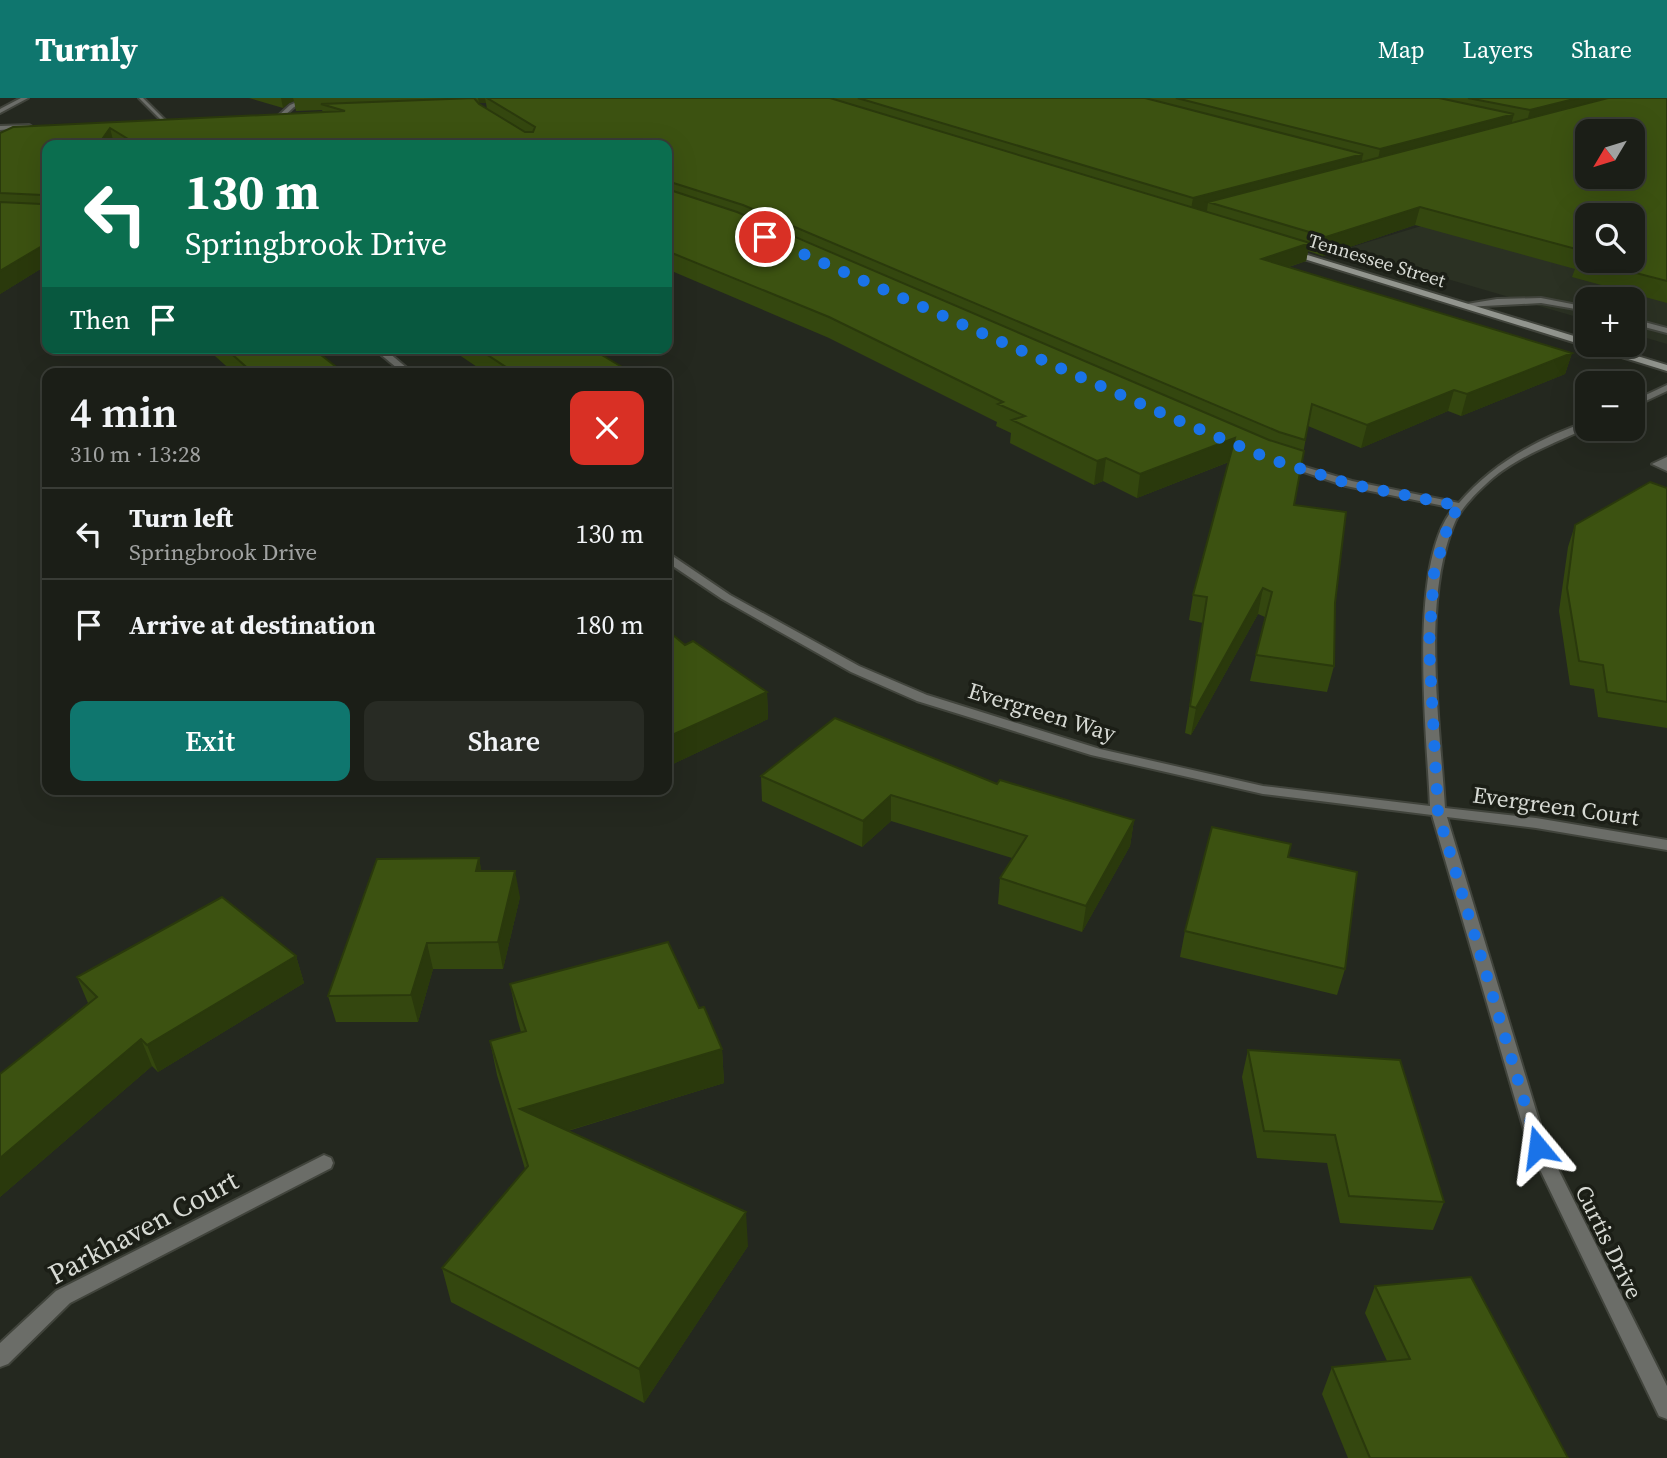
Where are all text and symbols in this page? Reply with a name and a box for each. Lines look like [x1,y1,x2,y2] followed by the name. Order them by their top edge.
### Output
[35,27,138,72] text: Turnly
[1378,33,1425,66] text: Map
[1463,33,1533,66] text: Layers
[1571,33,1632,66] text: Share
[1575,119,1645,189] north arrow
[1575,119,1645,441] map controls
[185,158,320,225] text: 130 m
[70,168,161,259] icon: left
[1575,203,1645,273] button: search
[735,207,795,267] pin
[746,218,784,256] icon: arrive
[185,222,447,266] text: Springbrook Drive
[1305,227,1449,293] street label: Tennessee Street
[1575,287,1645,357] button: +
[144,301,182,339] icon: arrive
[70,302,130,338] text: Then
[1575,371,1645,441] button: −
[70,383,178,441] text: 4 min
[570,391,644,465] button: close
[70,438,201,470] text: 310 m · 13:28
[129,500,233,536] text: Turn left
[70,515,108,553] icon: left
[576,516,644,552] text: 130 m
[129,536,317,568] text: Springbrook Drive
[70,606,108,644] icon: arrive
[129,607,376,643] text: Arrive at destination
[576,607,644,643] text: 180 m
[964,674,1120,750] street label: Evergreen Way
[70,701,350,781] button: Exit
[364,701,644,781] button: Share
[1471,778,1642,834] street label: Evergreen Court
[1501,1110,1575,1184] position arrow
[41,1161,245,1293] street label: Parkhaven Court
[1568,1180,1650,1304] street label: Curtis Drive

